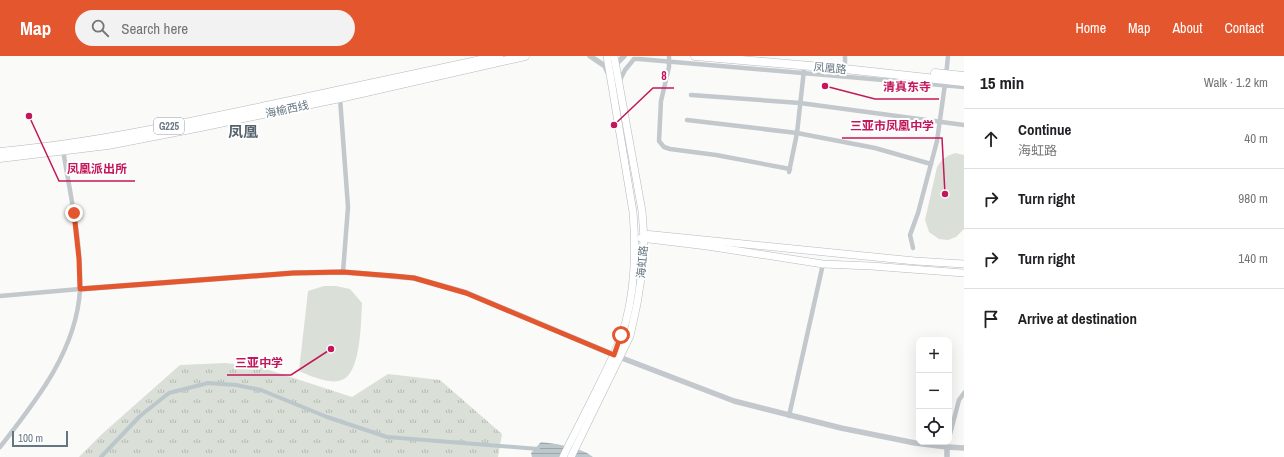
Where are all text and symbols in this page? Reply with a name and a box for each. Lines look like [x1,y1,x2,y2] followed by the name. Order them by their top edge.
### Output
[75,10,355,46] search box
[20,15,51,41] text: Map
[89,17,111,39] icon: search
[121,18,188,39] text: Search here
[1075,19,1106,37] text: Home
[1128,19,1150,37] text: Map
[1172,19,1202,37] text: About
[1224,19,1264,37] text: Contact
[813,60,847,76] street label: 凤凰路
[653,64,674,88] callout: 8
[661,68,667,84] text: 8
[980,71,1024,94] text: 15 min
[1204,74,1268,91] text: Walk · 1.2 km
[875,75,939,99] callout: 清真东寺
[883,79,931,95] text: 清真东寺
[264,98,310,120] street label: 海榆西线
[842,114,942,138] callout: 三亚市凤凰中学
[154,118,184,134] road number: G225
[850,118,934,134] text: 三亚市凤凰中学
[1018,119,1071,140] text: Continue
[228,121,258,142] district label: 凤凰
[980,128,1002,150] icon: ahead
[1244,130,1268,147] text: 40 m
[1018,142,1057,159] text: 海虹路
[59,157,135,181] callout: 凤凰派出所
[67,161,127,177] text: 凤凰派出所
[980,188,1002,210] icon: right
[1018,188,1075,209] text: Turn right
[1238,190,1268,207] text: 980 m
[65,204,83,222] route end
[634,245,650,279] street label: 海虹路
[980,248,1002,270] icon: right
[1018,248,1075,269] text: Turn right
[1238,250,1268,267] text: 140 m
[980,308,1002,330] icon: arrive
[1018,308,1137,329] text: Arrive at destination
[612,326,630,344] route start
[916,337,952,445] map controls
[916,337,952,373] button: +
[227,351,291,375] callout: 三亚中学
[235,355,283,371] text: 三亚中学
[916,373,952,409] button: −
[916,409,952,445] button: locate
[12,429,68,448] scale bar
[18,431,43,445] text: 100 m

